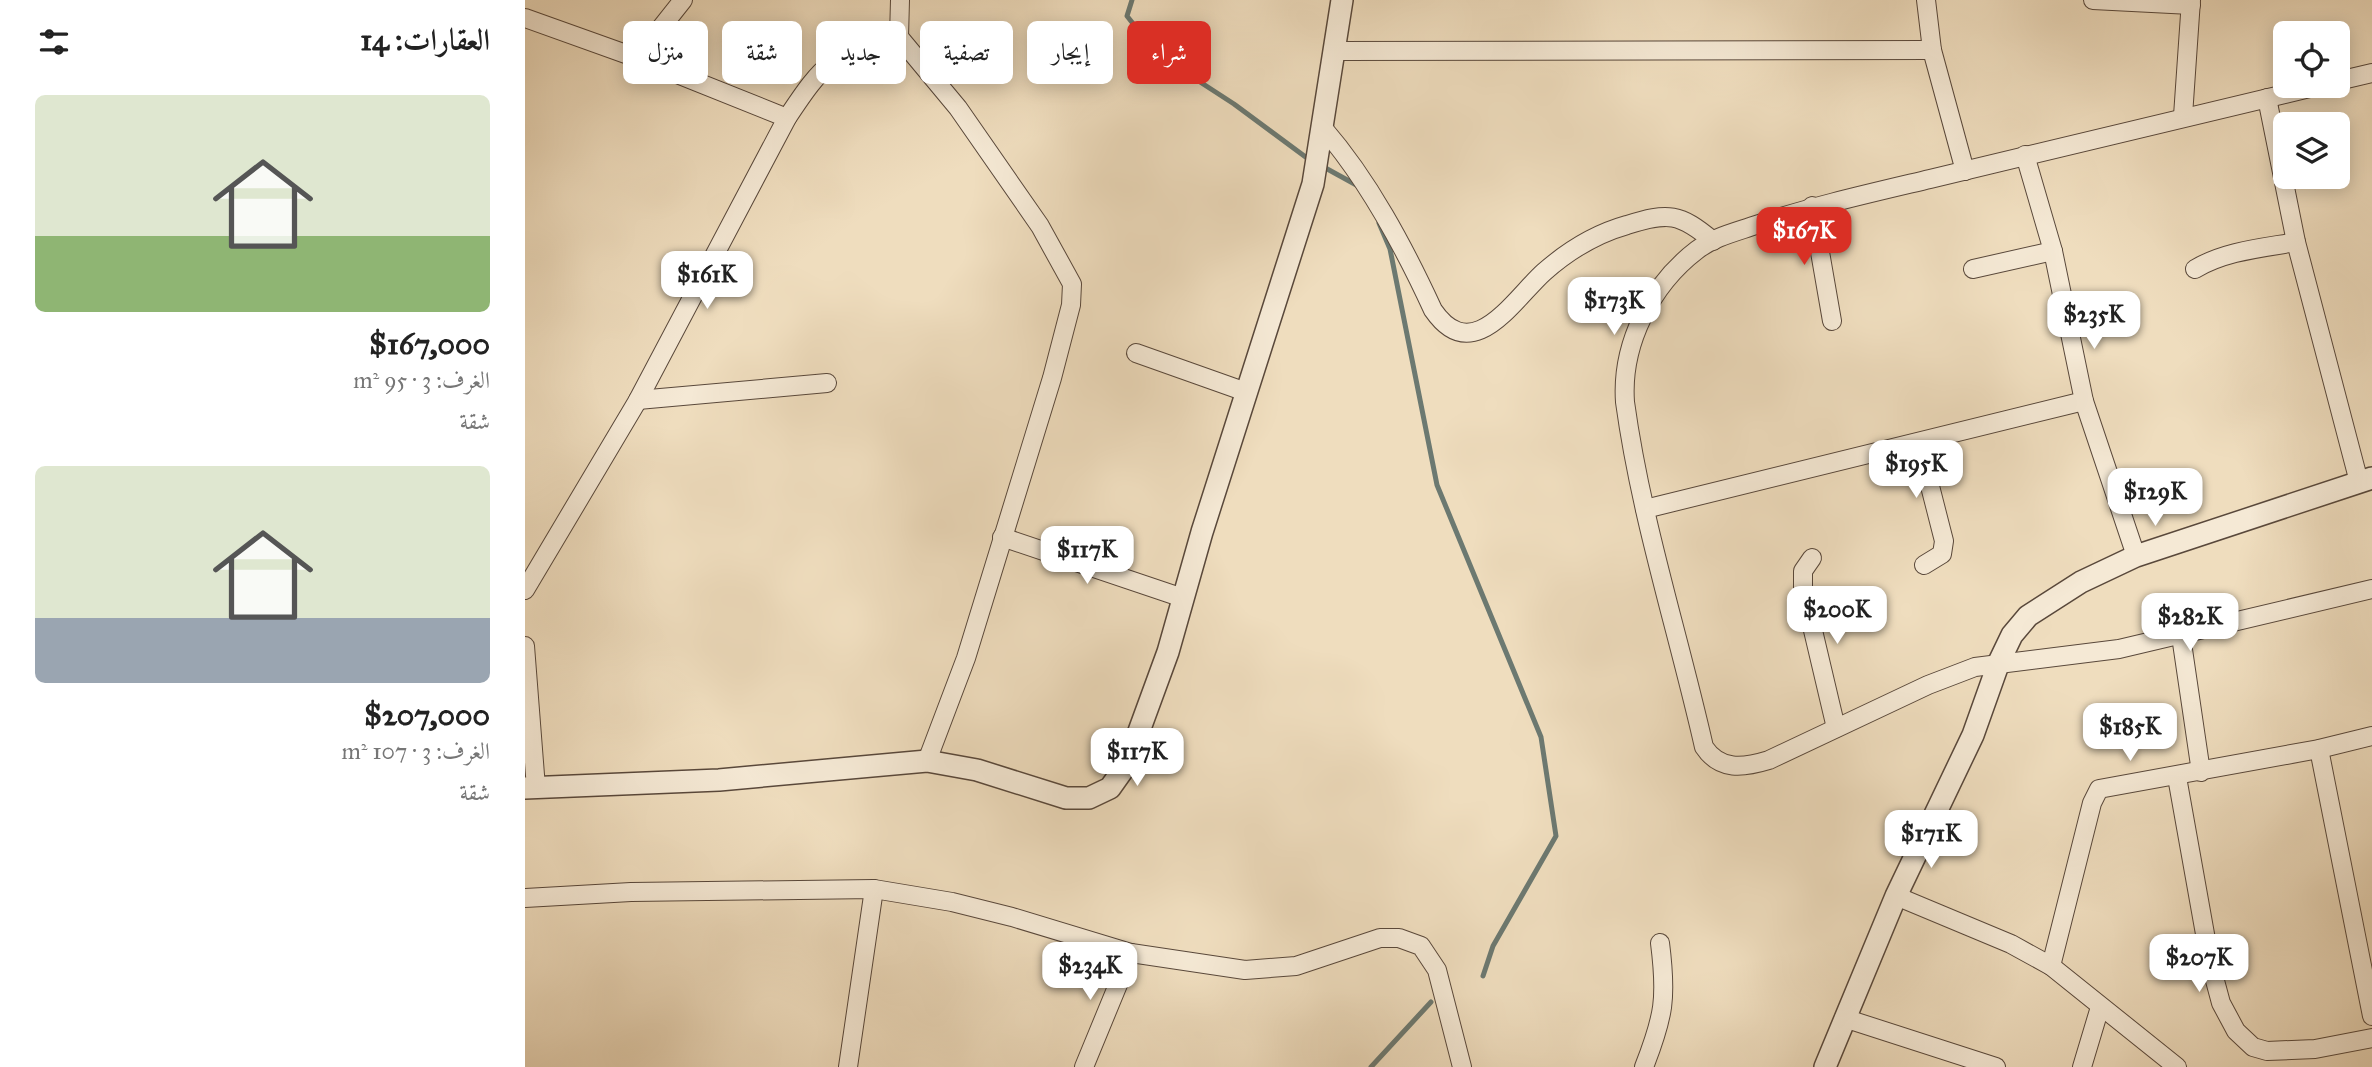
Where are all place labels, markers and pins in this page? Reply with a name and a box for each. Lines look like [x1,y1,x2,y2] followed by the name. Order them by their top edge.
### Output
[1755,208,1853,267] pin: $167K
[658,252,756,311] pin: $161K
[1565,278,1663,337] pin: $173K
[2045,292,2143,351] pin: $235K
[1867,440,1965,500] pin: $195K
[2106,468,2204,528] pin: $129K
[1038,526,1136,586] pin: $117K
[1788,586,1886,646] pin: $200K
[2141,594,2239,653] pin: $282K
[2081,704,2179,763] pin: $185K
[1088,728,1186,788] pin: $117K
[1882,810,1980,870] pin: $171K
[2150,934,2248,994] pin: $207K
[1041,942,1139,1002] pin: $234K

